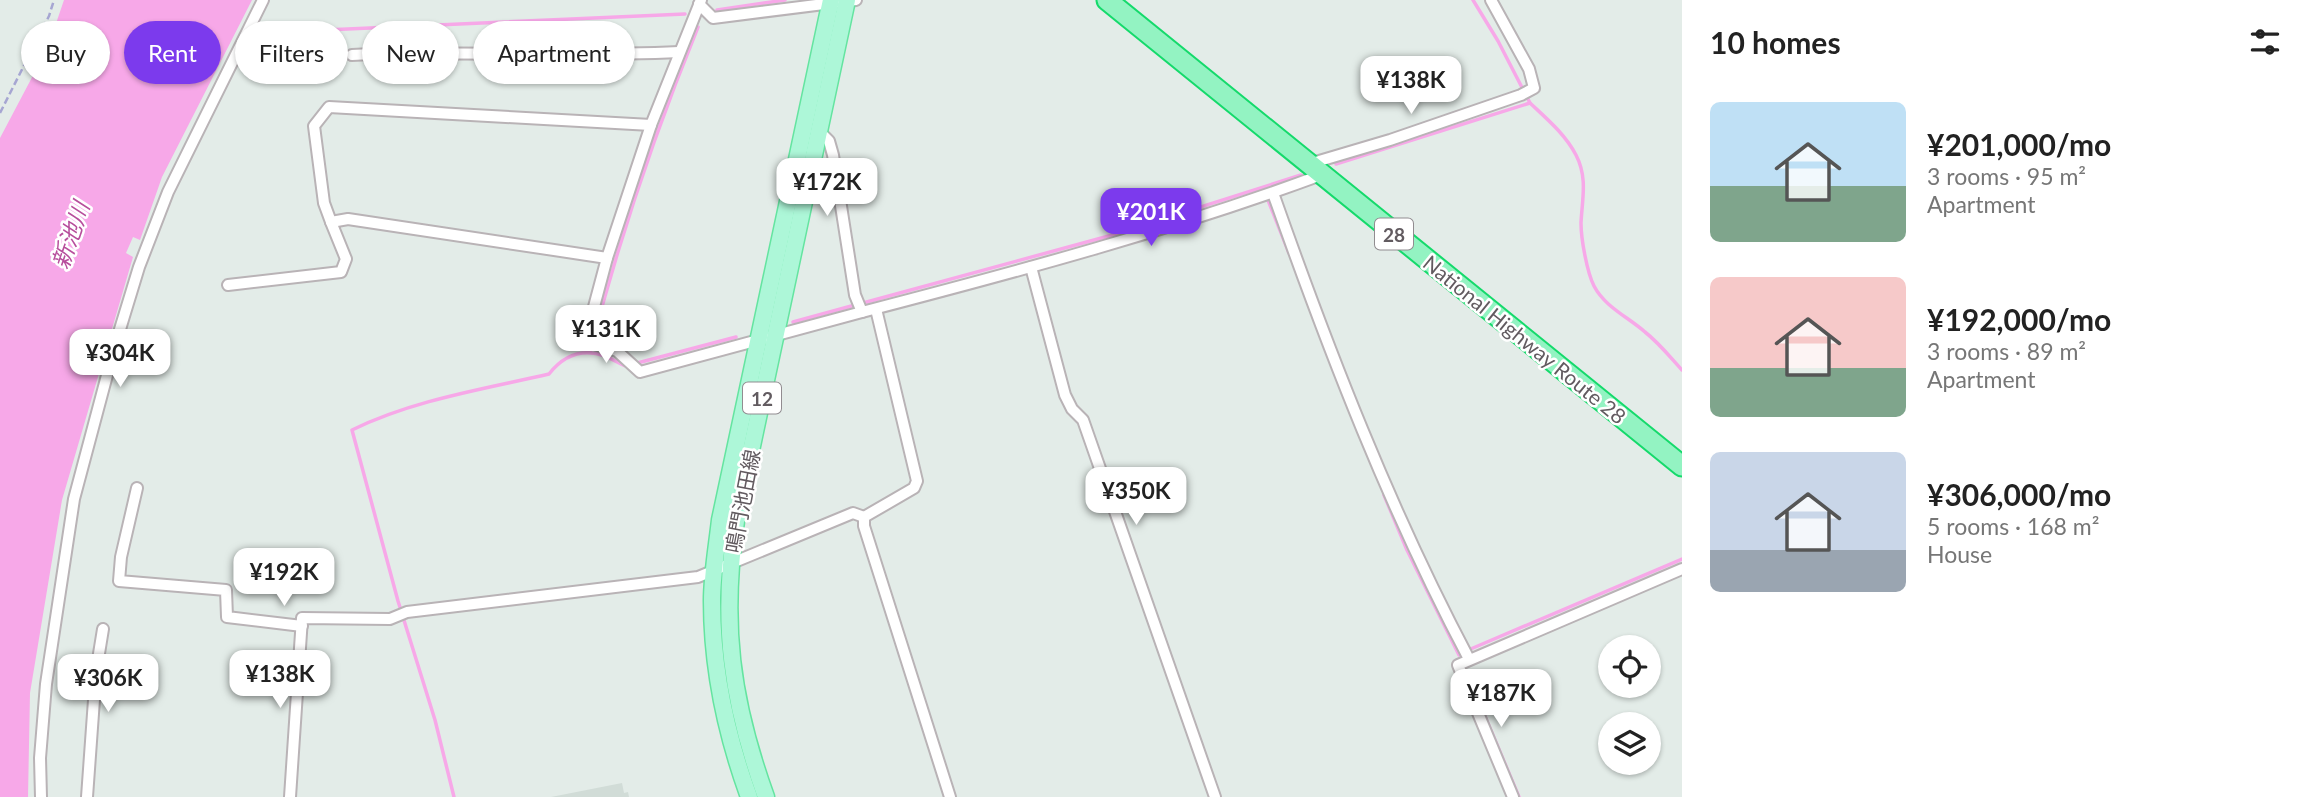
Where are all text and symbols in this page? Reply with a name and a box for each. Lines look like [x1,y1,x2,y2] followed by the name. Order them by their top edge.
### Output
[21,21,110,84] chip: Buy
[124,21,221,84] chip: Rent
[235,21,348,84] chip: Filters
[362,21,459,84] chip: New
[473,21,635,84] chip: Apartment
[2246,23,2284,61] icon: filters
[1710,24,1841,60] text: 10 homes
[1362,57,1460,116] pin: ¥138K
[1376,65,1446,93] text: ¥138K
[1927,126,2111,162] text: ¥201,000/mo
[1766,130,1850,214] icon: home
[778,158,876,218] pin: ¥172K
[1927,162,2086,190] text: 3 rooms · 95 m²
[792,167,862,195] text: ¥172K
[1102,188,1200,248] pin: ¥201K
[1927,190,2035,218] text: Apartment
[46,195,95,272] water label: 新池川
[1116,197,1186,225] text: ¥201K
[1375,218,1413,250] road number: 28
[1419,250,1631,428] street label: National Highway Route 28
[1927,301,2111,337] text: ¥192,000/mo
[1766,305,1850,389] icon: home
[557,306,655,365] pin: ¥131K
[571,314,641,342] text: ¥131K
[71,330,169,389] pin: ¥304K
[1927,337,2086,365] text: 3 rooms · 89 m²
[85,338,155,366] text: ¥304K
[1927,365,2035,393] text: Apartment
[743,382,781,414] road number: 12
[720,447,764,555] street label: 鳴門池田線
[1087,468,1185,527] pin: ¥350K
[1101,476,1171,504] text: ¥350K
[1927,476,2111,512] text: ¥306,000/mo
[1766,480,1850,564] icon: home
[1927,512,2099,540] text: 5 rooms · 168 m²
[1927,540,1992,568] text: House
[235,548,333,608] pin: ¥192K
[249,557,319,585] text: ¥192K
[1598,635,1661,775] map controls
[1598,635,1661,698] button: locate
[231,650,329,710] pin: ¥138K
[59,654,157,714] pin: ¥306K
[245,659,315,687] text: ¥138K
[73,663,143,691] text: ¥306K
[1452,670,1550,729] pin: ¥187K
[1466,678,1536,706] text: ¥187K
[1598,712,1661,775] button: layers

